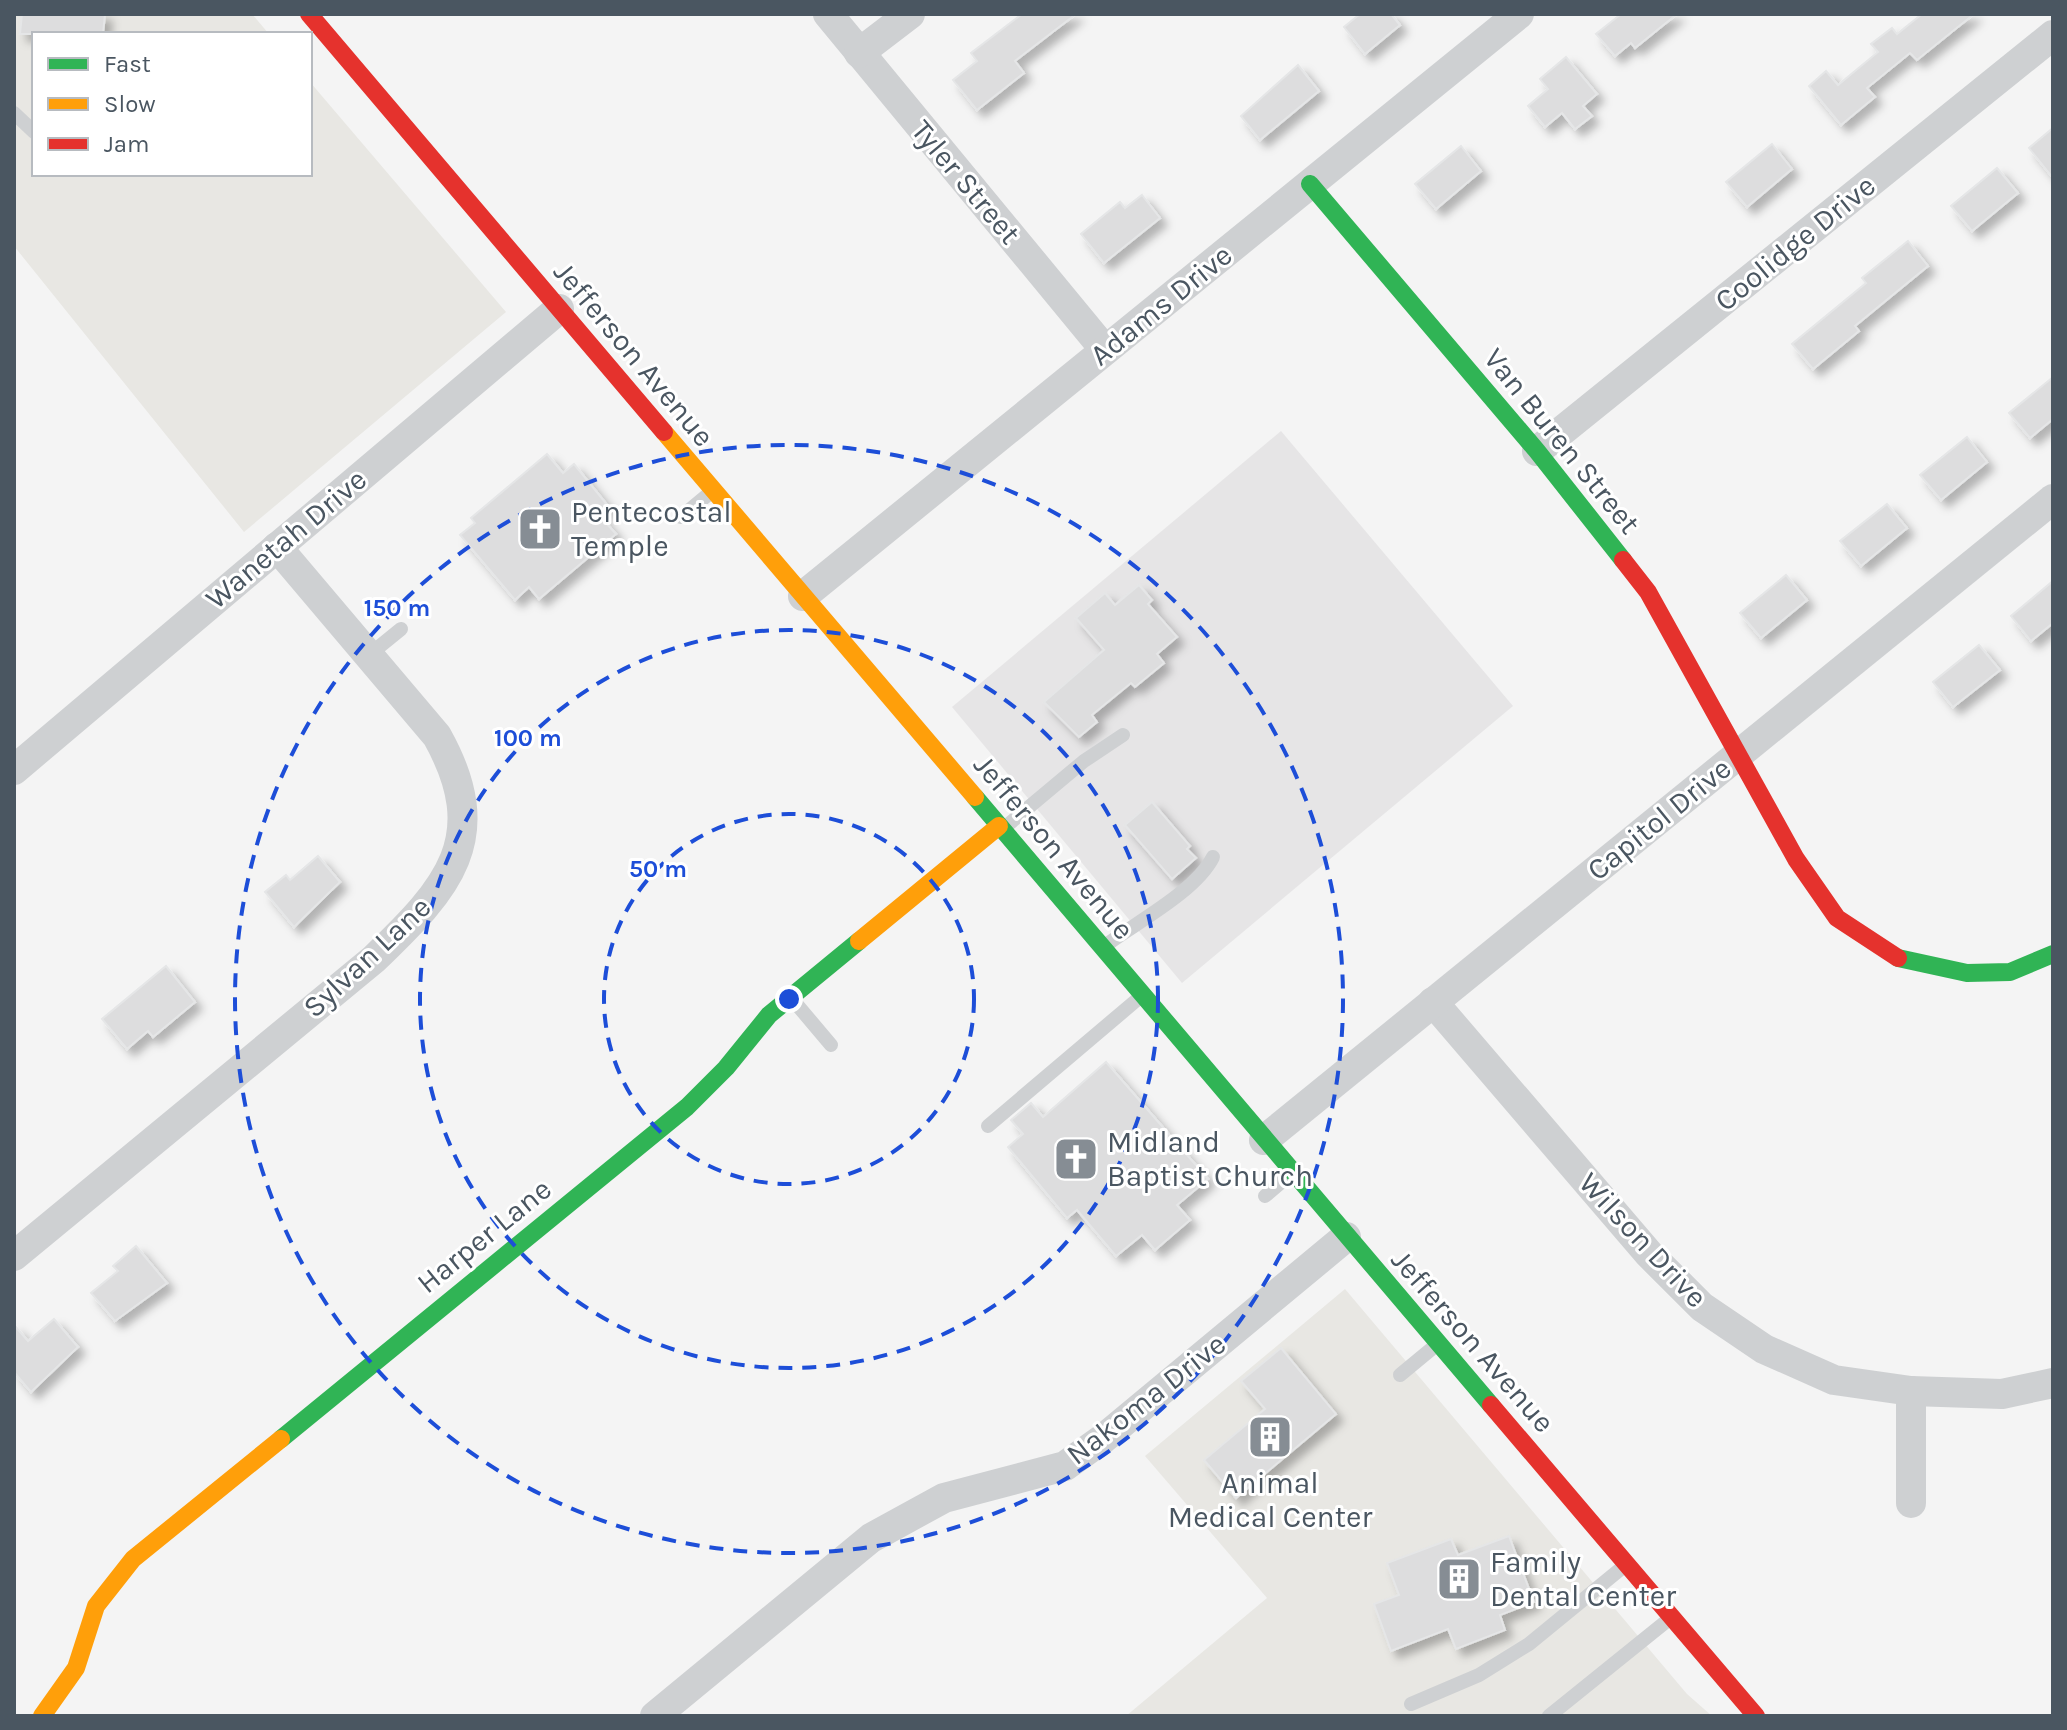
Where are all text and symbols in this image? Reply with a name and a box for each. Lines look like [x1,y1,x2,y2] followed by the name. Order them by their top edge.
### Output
[32,32,312,176] legend
[104,50,151,78] text: Fast
[104,90,156,118] text: Slow
[904,113,1028,251] street label: Tyler Street
[104,130,149,158] text: Jam
[1708,167,1882,319] street label: Coolidge Drive
[1083,237,1239,373] street label: Adams Drive
[546,254,722,454] street label: Jefferson Avenue
[1476,341,1648,541] street label: Van Buren Street
[198,461,374,617] street label: Wanetah Drive
[571,494,732,564] place label: Pentecostal Temple
[516,505,564,553] church icon: Pentecostal Temple
[364,594,430,622] text: 150 m
[494,724,562,752] text: 100 m
[966,747,1142,947] street label: Jefferson Avenue
[1580,750,1738,888] street label: Capitol Drive
[629,855,687,883] text: 50 m
[296,889,438,1025] street label: Sylvan Lane
[775,985,803,1013] centre of rings
[1107,1124,1313,1194] place label: Midland Baptist Church
[1052,1135,1100,1183] church icon: Midland Baptist Church
[1571,1165,1715,1315] street label: Wilson Drive
[410,1171,558,1301] street label: Harper Lane
[1384,1242,1562,1440] street label: Jefferson Avenue
[1059,1326,1233,1472] street label: Nakoma Drive
[1246,1413,1294,1461] building icon: Animal Medical Center
[1168,1465,1372,1535] place label: Animal Medical Center
[1490,1544,1676,1614] place label: Family Dental Center
[1435,1555,1483,1603] building icon: Family Dental Center

